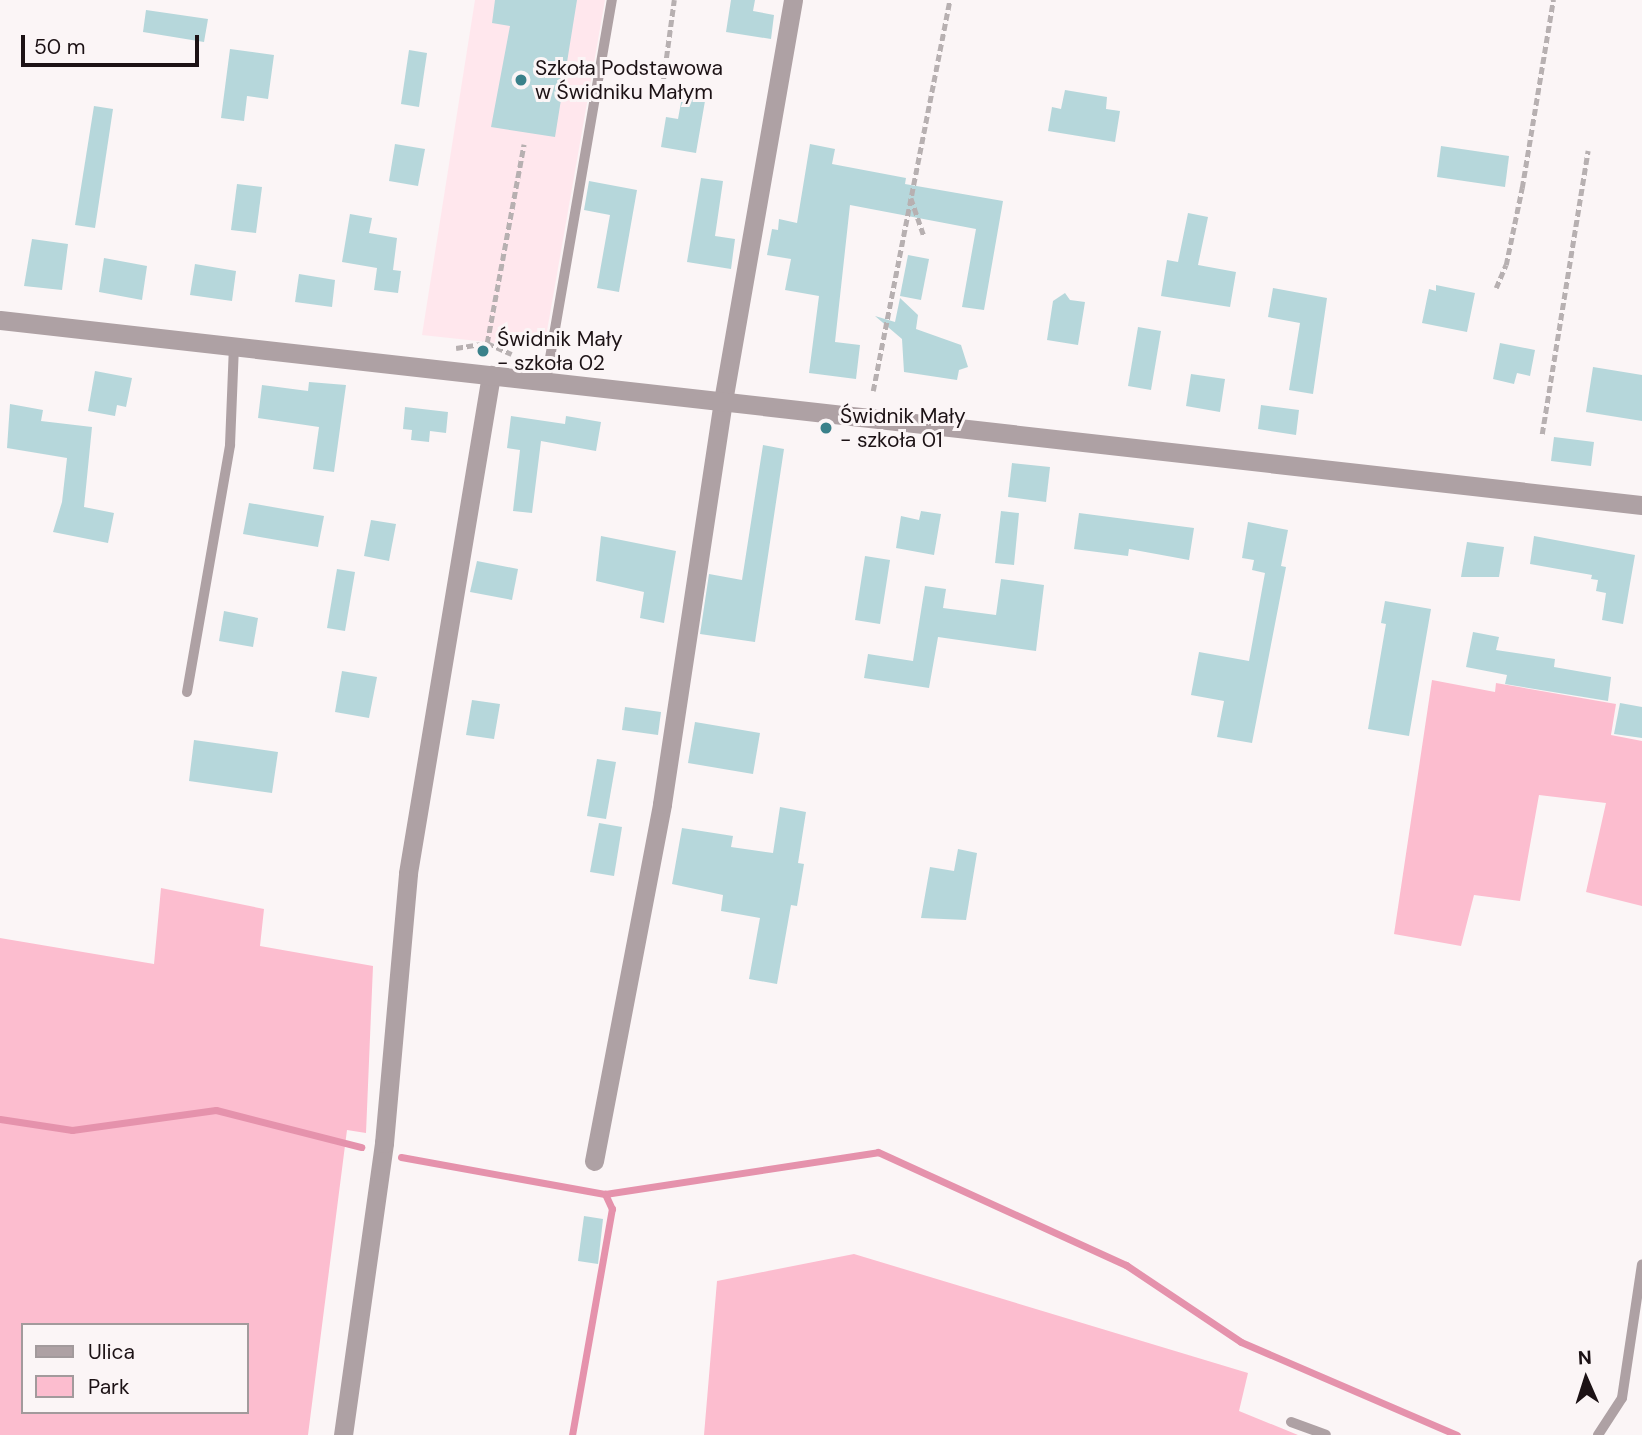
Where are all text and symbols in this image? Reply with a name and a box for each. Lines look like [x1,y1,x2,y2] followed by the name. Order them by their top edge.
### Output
[24,21,203,65] scale bar
[34,33,85,61] text: 50 m
[535,55,723,105] place label: Szkoła Podstawowa w Świdniku Małym
[513,72,529,88] marker: Szkoła Podstawowa w Świdniku Małym
[497,326,623,376] place label: Świdnik Mały - szkoła 02
[475,343,491,359] marker: Świdnik Mały - szkoła 02
[840,403,966,453] place label: Świdnik Mały - szkoła 01
[818,420,834,436] marker: Świdnik Mały - szkoła 01
[21,1323,248,1414] legend
[88,1338,135,1366] text: Ulica
[1551,1344,1621,1414] north arrow
[1577,1345,1592,1370] text: N
[88,1373,129,1401] text: Park

